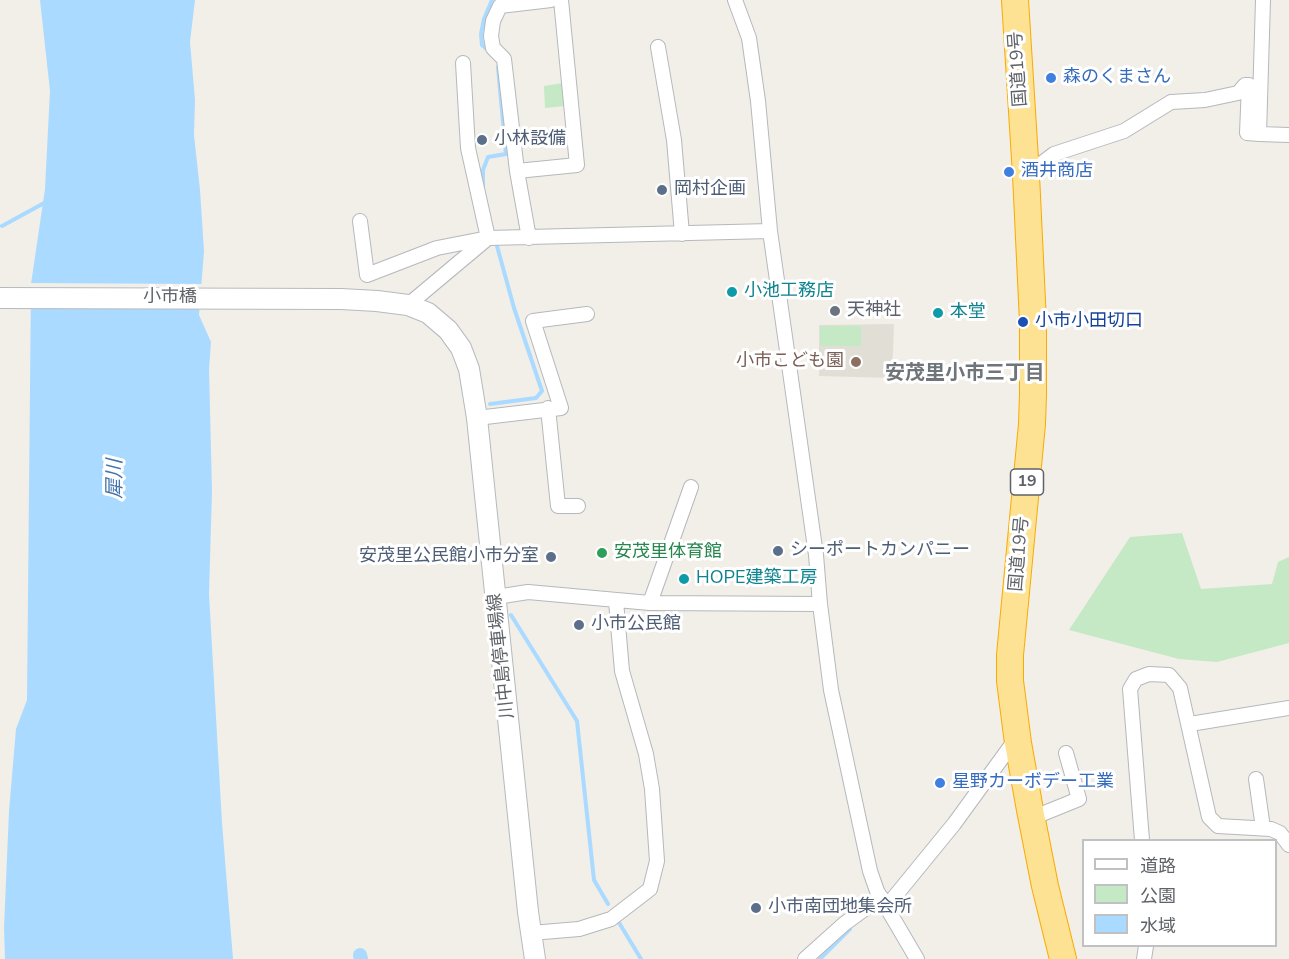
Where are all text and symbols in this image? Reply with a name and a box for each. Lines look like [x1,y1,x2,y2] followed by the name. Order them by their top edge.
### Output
[1006,31,1032,107] street label: 国道19号
[1063,67,1171,89] place label: 森のくまさん
[1044,71,1058,85] marker: 森のくまさん
[494,129,566,151] place label: 小林設備
[475,133,489,147] marker: 小林設備
[1021,161,1093,183] place label: 酒井商店
[1002,165,1016,179] marker: 酒井商店
[674,179,746,201] place label: 岡村企画
[655,183,669,197] marker: 岡村企画
[744,281,834,303] place label: 小池工務店
[725,285,739,299] marker: 小池工務店
[143,287,197,309] street label: 小市橋
[847,300,901,322] place label: 天神社
[950,302,986,324] place label: 本堂
[828,304,842,318] marker: 天神社
[931,306,945,320] marker: 本堂
[1035,311,1143,333] place label: 小市小田切口
[1016,315,1030,329] marker: 小市小田切口
[736,351,844,373] place label: 小市こども園
[849,355,863,369] marker: 小市こども園
[885,362,1045,386] district label: 安茂里小市三丁目
[104,459,128,499] water label: 犀川
[1010,469,1044,495] road number: 19
[1006,515,1034,593] street label: 国道19号
[790,540,970,562] place label: シーポートカンパニー
[614,542,722,564] place label: 安茂里体育館
[771,544,785,558] marker: シーポートカンパニー
[359,546,539,568] place label: 安茂里公民館小市分室
[595,546,609,560] marker: 安茂里体育館
[544,550,558,564] marker: 安茂里公民館小市分室
[696,568,817,590] place label: HOPE建築工房
[677,572,691,586] marker: HOPE建築工房
[485,592,519,720] street label: 川中島停車場線
[591,614,681,636] place label: 小市公民館
[572,618,586,632] marker: 小市公民館
[952,772,1114,794] place label: 星野カーボデー工業
[933,776,947,790] marker: 星野カーボデー工業
[1082,839,1277,947] legend
[1140,854,1176,878] text: 道路
[1140,884,1176,908] text: 公園
[768,897,912,919] place label: 小市南団地集会所
[749,901,763,915] marker: 小市南団地集会所
[1140,914,1176,938] text: 水域

